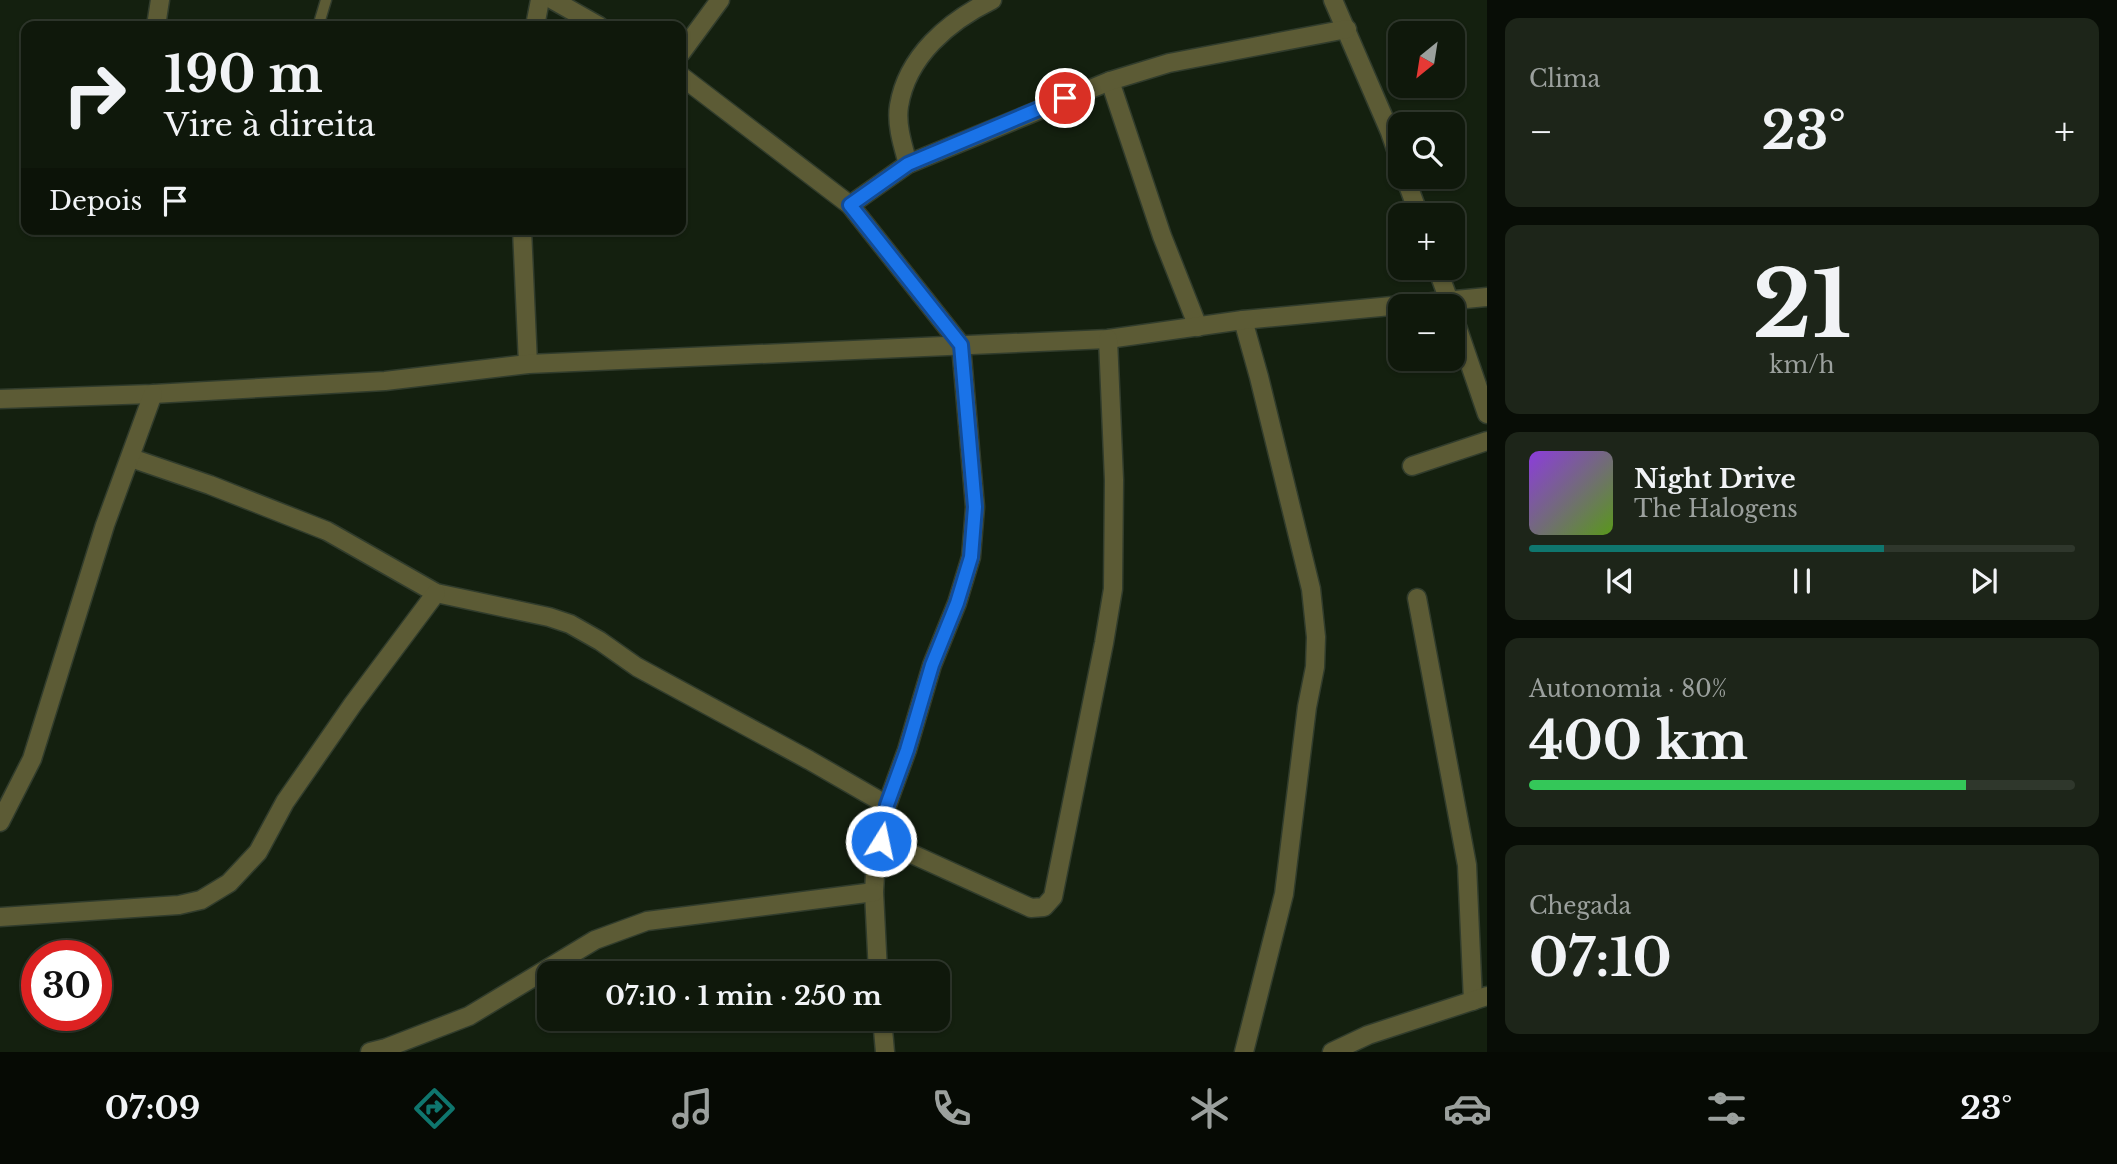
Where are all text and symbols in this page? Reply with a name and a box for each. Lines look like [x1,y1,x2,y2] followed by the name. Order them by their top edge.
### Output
[1388,21,1465,98] north arrow
[1388,21,1465,371] map controls
[164,44,323,105] text: 190 m
[49,49,140,140] icon: right
[1529,65,1600,93] text: Clima
[1035,68,1095,128] pin
[1046,79,1084,117] icon: arrive
[1761,99,1846,163] text: 23°
[164,105,375,145] text: Vire à direita
[1529,108,1553,155] text: −
[2054,108,2075,155] text: +
[1388,112,1465,189] button: search
[156,182,194,220] icon: arrive
[49,185,142,217] text: Depois
[1388,203,1465,280] button: +
[1753,249,1851,362] text: 21
[1388,294,1465,371] button: −
[1769,351,1835,379] text: km/h
[1634,463,1796,495] text: Night Drive
[1634,495,1798,523] text: The Halogens
[1601,562,1639,600] icon: previous
[1783,562,1821,600] icon: pause
[1965,562,2003,600] icon: next
[1529,675,1727,703] text: Autonomia · 80%
[1529,709,1748,773] text: 400 km
[844,804,918,878] position arrow
[1529,892,1631,920] text: Chegada
[1529,926,1672,990] text: 07:10
[21,940,112,1031] speed limit sign: 30
[605,980,882,1012] text: 07:10 · 1 min · 250 m
[410,1084,459,1133] icon: directions
[668,1084,717,1133] icon: music
[927,1084,976,1133] icon: phone
[1185,1084,1234,1133] icon: climate
[1443,1084,1492,1133] icon: car
[1702,1084,1751,1133] icon: filters
[105,1088,200,1128] text: 07:09
[1960,1088,2012,1128] text: 23°

